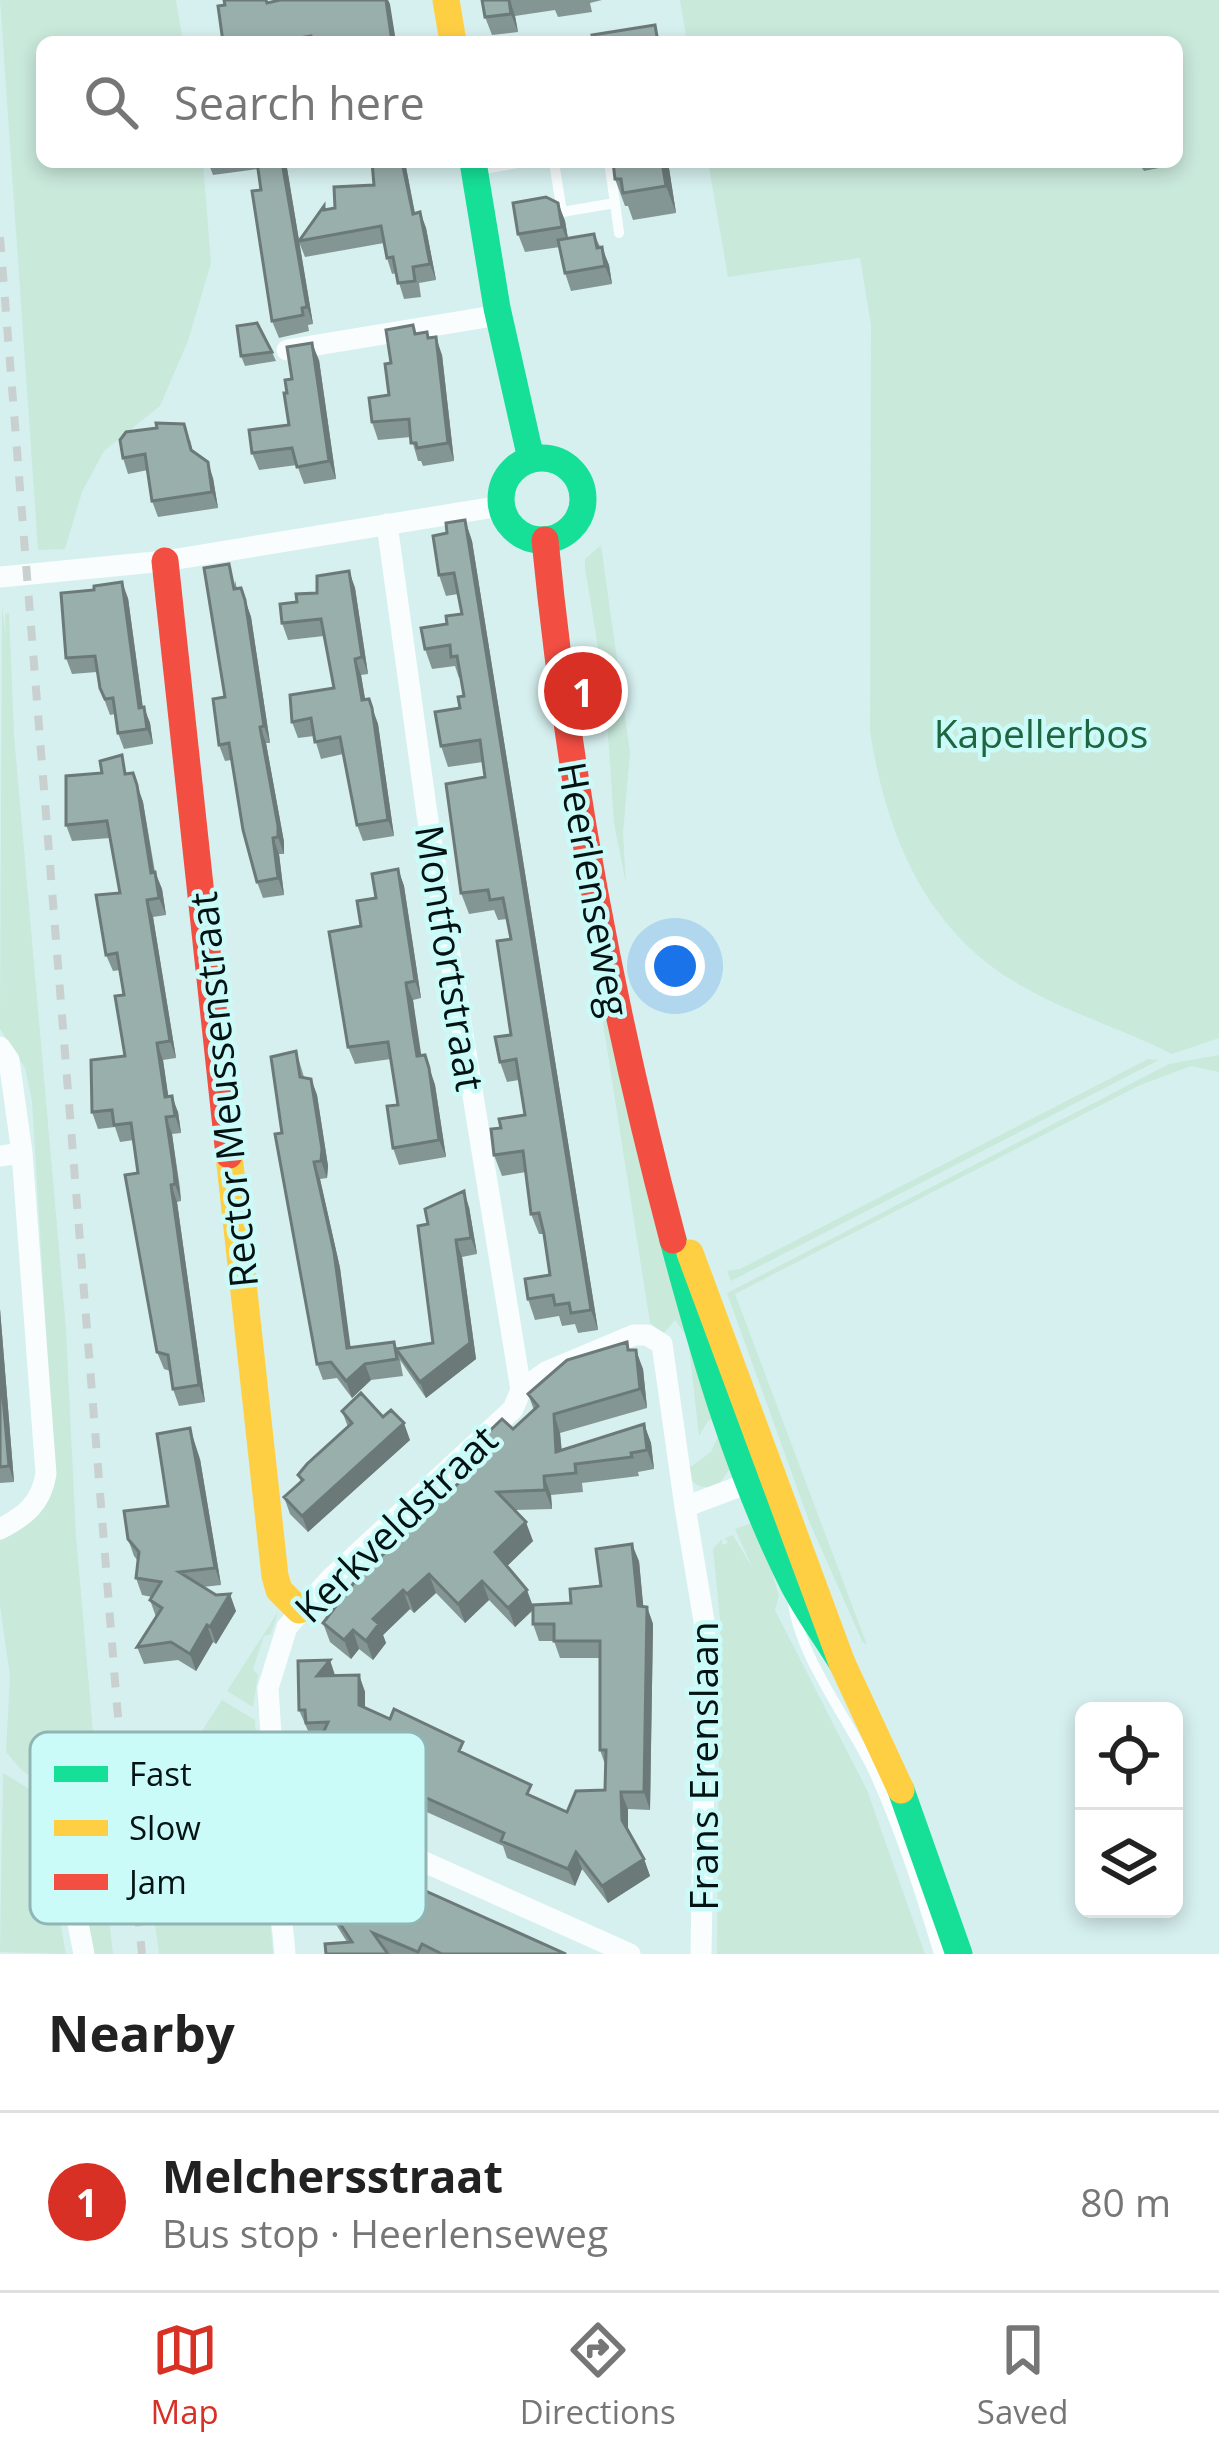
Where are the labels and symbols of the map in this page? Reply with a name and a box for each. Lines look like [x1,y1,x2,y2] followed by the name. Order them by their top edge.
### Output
[544,646,622,736] pin: 1
[934,706,1148,759] park label: Kapellerbos
[547,757,643,1021] street label: Heerlenseweg
[404,821,498,1095] street label: Montfortstraat
[175,889,269,1291] street label: Rector Meussenstraat
[645,936,705,996] your location
[282,1413,508,1633] street label: Kerkveldstraat
[676,1621,729,1911] street label: Frans Erenslaan
[30,1732,426,1924] legend
[129,1751,192,1796] text: Fast
[129,1805,201,1850] text: Slow
[126,1859,187,1904] text: Jam

